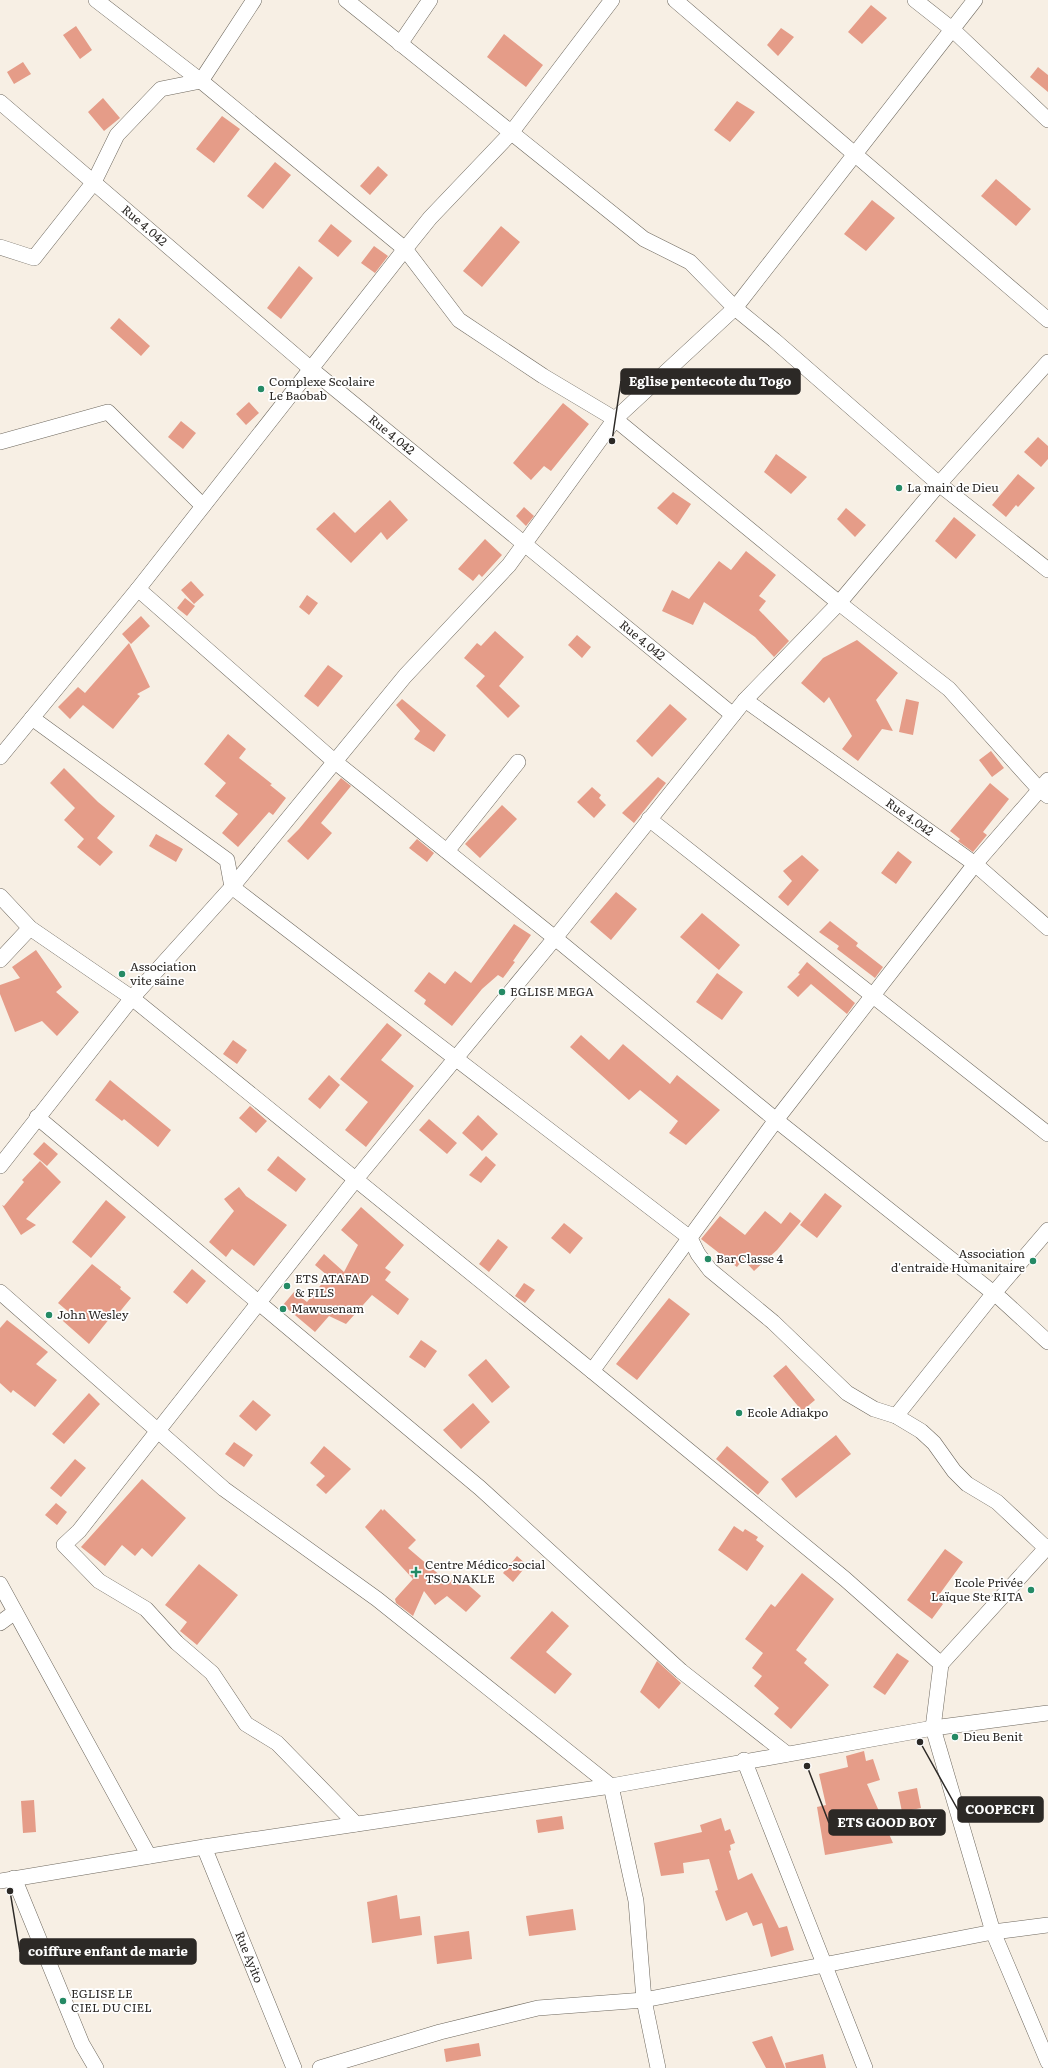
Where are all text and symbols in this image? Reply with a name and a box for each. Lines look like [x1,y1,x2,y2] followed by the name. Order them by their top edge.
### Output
[118,200,171,250] street label: Rue 4.042
[621,369,800,394] callout: Eglise pentecote du Togo
[629,371,791,390] text: Eglise pentecote du Togo
[269,372,375,404] place label: Complexe Scolaire Le Baobab
[256,384,266,394] marker: Complexe Scolaire Le Baobab
[365,410,419,459] street label: Rue 4.042
[907,478,999,496] place label: La main de Dieu
[894,483,904,493] marker: La main de Dieu
[616,615,670,664] street label: Rue 4.042
[883,793,938,840] street label: Rue 4.042
[130,957,197,989] place label: Association vite saine
[117,969,127,979] marker: Association vite saine
[510,982,594,1000] place label: EGLISE MEGA
[497,987,507,997] marker: EGLISE MEGA
[891,1244,1025,1276] place label: Association d'entraide Humanitaire
[716,1249,783,1267] place label: Bar Classe 4
[703,1254,713,1264] marker: Bar Classe 4
[1028,1256,1038,1266] marker: Association d'entraide Humanitaire
[295,1269,369,1301] place label: ETS ATAFAD & FILS
[282,1281,292,1291] marker: ETS ATAFAD & FILS
[291,1299,365,1317] place label: Mawusenam
[278,1304,288,1314] marker: Mawusenam
[57,1305,129,1323] place label: John Wesley
[44,1310,54,1320] marker: John Wesley
[747,1403,828,1421] place label: Ecole Adiakpo
[734,1408,744,1418] marker: Ecole Adiakpo
[425,1555,545,1587] place label: Centre Médico-social TSO NAKLE
[410,1566,422,1578] marker: Centre Médico-social TSO NAKLE
[931,1573,1023,1605] place label: Ecole Privée Laïque Ste RITA
[1026,1585,1036,1595] marker: Ecole Privée Laïque Ste RITA
[963,1727,1023,1745] place label: Dieu Benit
[950,1732,960,1742] marker: Dieu Benit
[958,1797,1043,1822] callout: COOPECFI
[965,1799,1035,1818] text: COOPECFI
[829,1810,945,1835] callout: ETS GOOD BOY
[837,1812,937,1831] text: ETS GOOD BOY
[231,1928,268,1986] street label: Rue Ayito
[20,1939,196,1964] callout: coiffure enfant de marie
[28,1941,188,1960] text: coiffure enfant de marie
[71,1984,152,2016] place label: EGLISE LE CIEL DU CIEL
[58,1996,68,2006] marker: EGLISE LE CIEL DU CIEL

